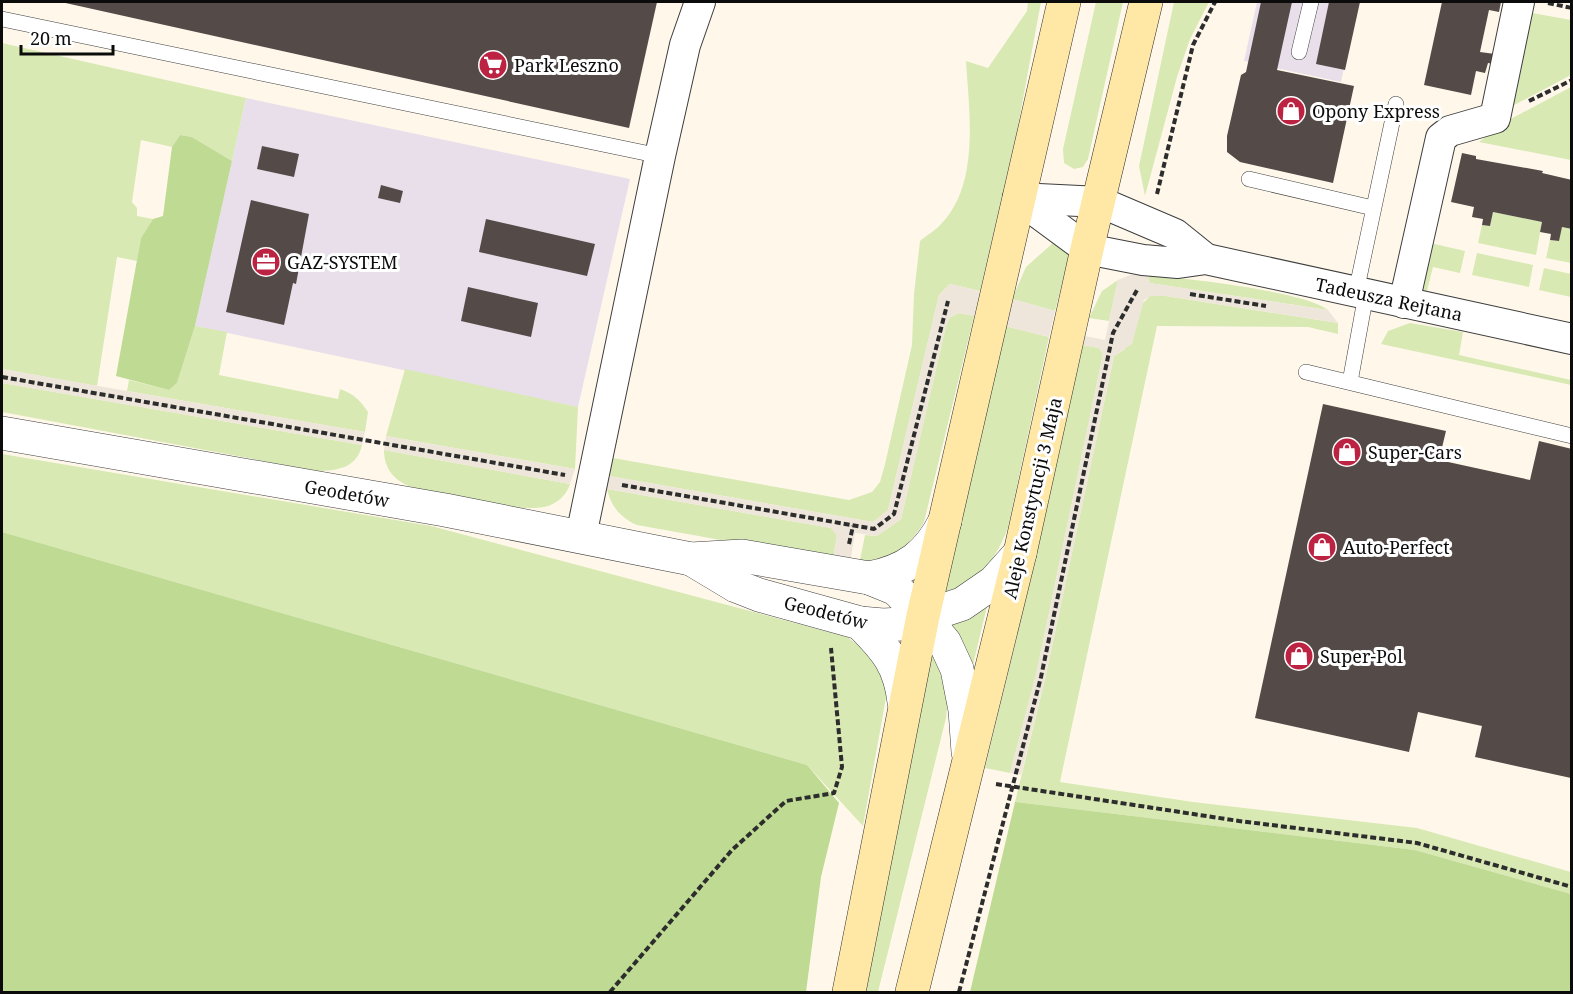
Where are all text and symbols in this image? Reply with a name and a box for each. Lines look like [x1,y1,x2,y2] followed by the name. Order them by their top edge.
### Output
[21,18,112,56] scale bar
[30,26,72,50] text: 20 m
[477,49,509,81] supermarket icon: Park Leszno
[514,53,619,77] place label: Park Leszno
[1275,95,1307,127] shop icon: Opony Express
[1312,99,1440,123] place label: Opony Express
[250,246,282,278] office icon: GAZ-SYSTEM
[287,250,398,274] place label: GAZ-SYSTEM
[1313,272,1465,326] street label: Tadeusza Rejtana
[997,395,1067,601] street label: Aleje Konstytucji 3 Maja
[1331,436,1363,468] shop icon: Super-Cars
[1368,440,1462,464] place label: Super-Cars
[303,474,392,512] street label: Geodetów
[1306,531,1338,563] shop icon: Auto-Perfect
[1343,535,1450,559] place label: Auto-Perfect
[781,590,871,634] street label: Geodetów
[1283,640,1315,672] shop icon: Super-Pol
[1320,644,1403,668] place label: Super-Pol

